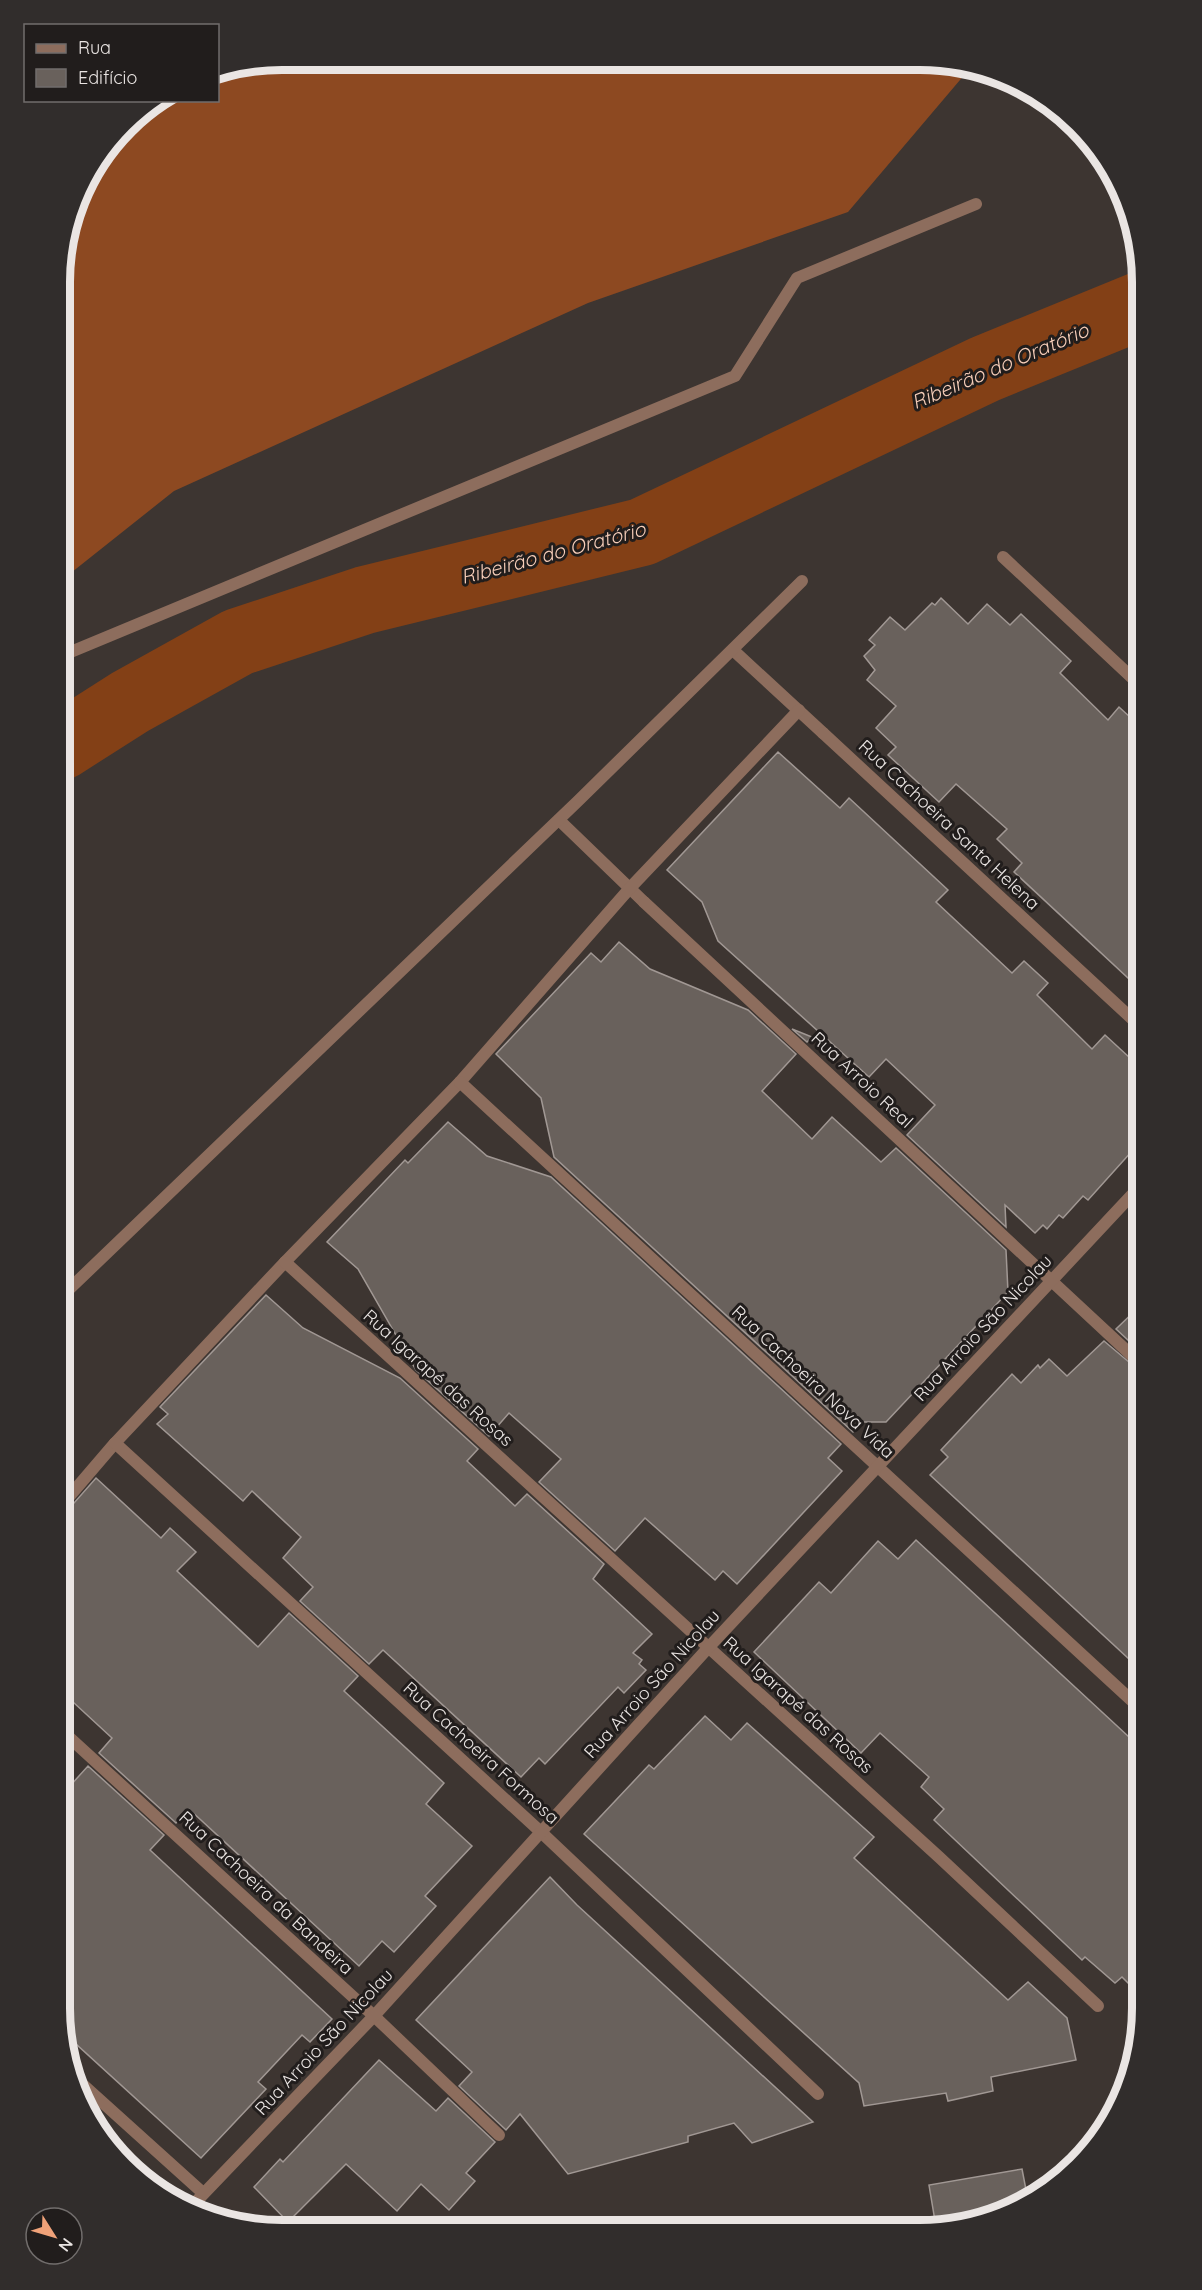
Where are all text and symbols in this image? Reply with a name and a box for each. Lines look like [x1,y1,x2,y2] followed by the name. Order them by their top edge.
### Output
[24,24,219,102] legend
[78,36,111,59] text: Rua
[78,66,137,89] text: Edifício
[907,317,1093,414] water label: Ribeirão do Oratório
[458,516,649,589] water label: Ribeirão do Oratório
[854,735,1045,915] street label: Rua Cachoeira Santa Helena
[807,1027,918,1133] street label: Rua Arroio Real
[909,1249,1057,1406] street label: Rua Arroio São Nicolau
[727,1300,900,1463] street label: Rua Cachoeira Nova Vida
[359,1304,518,1451] street label: Rua Igarapé das Rosas
[579,1604,725,1763] street label: Rua Arroio São Nicolau
[719,1631,878,1778] street label: Rua Igarapé das Rosas
[399,1676,564,1829] street label: Rua Cachoeira Formosa
[174,1806,358,1979] street label: Rua Cachoeira da Bandeira
[250,1963,398,2120] street label: Rua Arroio São Nicolau
[24,2206,84,2266] north arrow
[54,2234,78,2256] text: N

